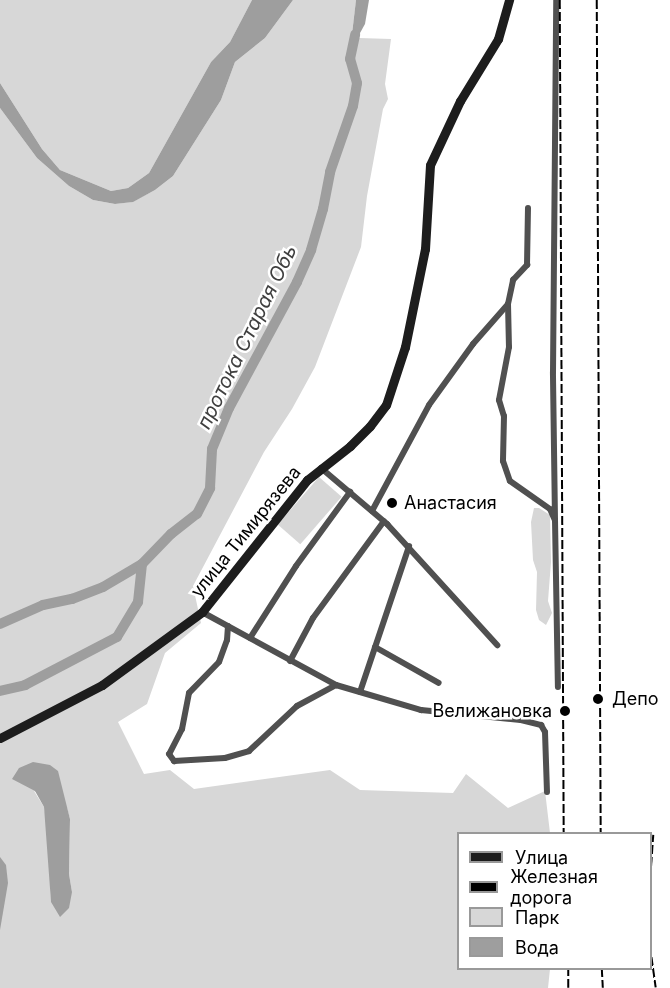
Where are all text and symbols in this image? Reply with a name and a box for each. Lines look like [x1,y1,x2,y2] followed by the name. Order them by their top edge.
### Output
[192,241,302,433] water label: протока Старая Обь
[186,462,306,602] street label: улица Тимирязева
[404,492,497,514] place label: Анастасия
[385,496,399,510] marker: Анастасия
[612,688,659,710] place label: Депо
[589,690,607,708] marker: Депо
[433,700,552,722] place label: Велижановка
[556,702,574,720] marker: Велижановка
[457,832,652,970] legend
[515,847,568,868] text: Улица
[510,866,598,908] text: Железная дорога
[515,907,559,928] text: Парк
[515,937,559,958] text: Вода

